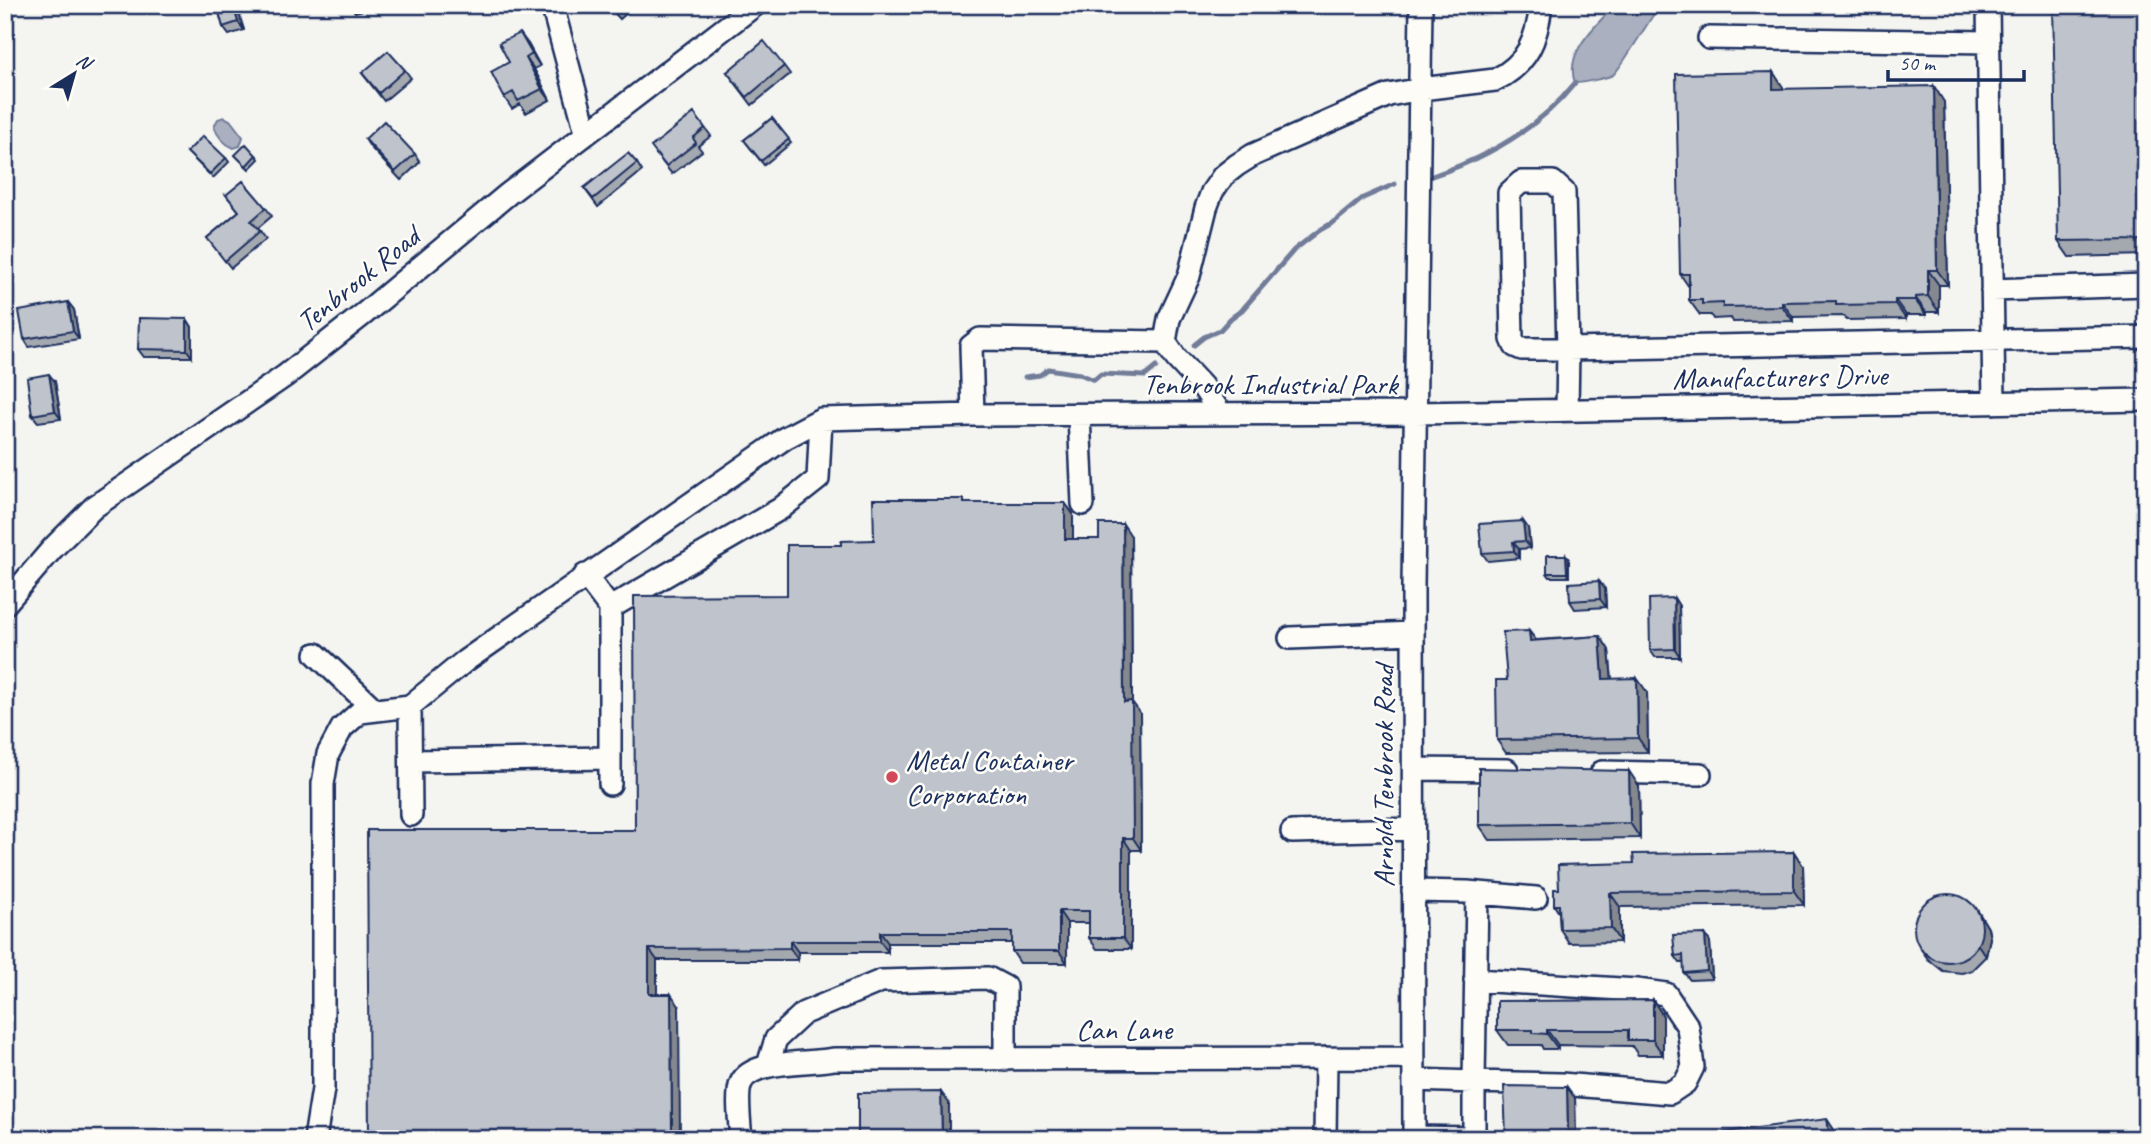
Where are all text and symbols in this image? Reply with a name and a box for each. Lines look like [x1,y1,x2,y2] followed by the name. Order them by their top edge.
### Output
[38,38,108,108] north arrow
[1888,38,2025,82] scale bar
[72,48,98,76] text: N
[1899,50,1937,76] text: 50 m
[289,215,431,340] street label: Tenbrook Road
[1672,356,1890,398] street label: Manufacturers Drive
[1143,365,1399,403] street label: Tenbrook Industrial Park
[1364,660,1402,887] street label: Arnold Tenbrook Road
[906,741,1075,813] place label: Metal Container Corporation
[884,769,900,785] marker: Metal Container Corporation
[1076,1010,1174,1048] street label: Can Lane

